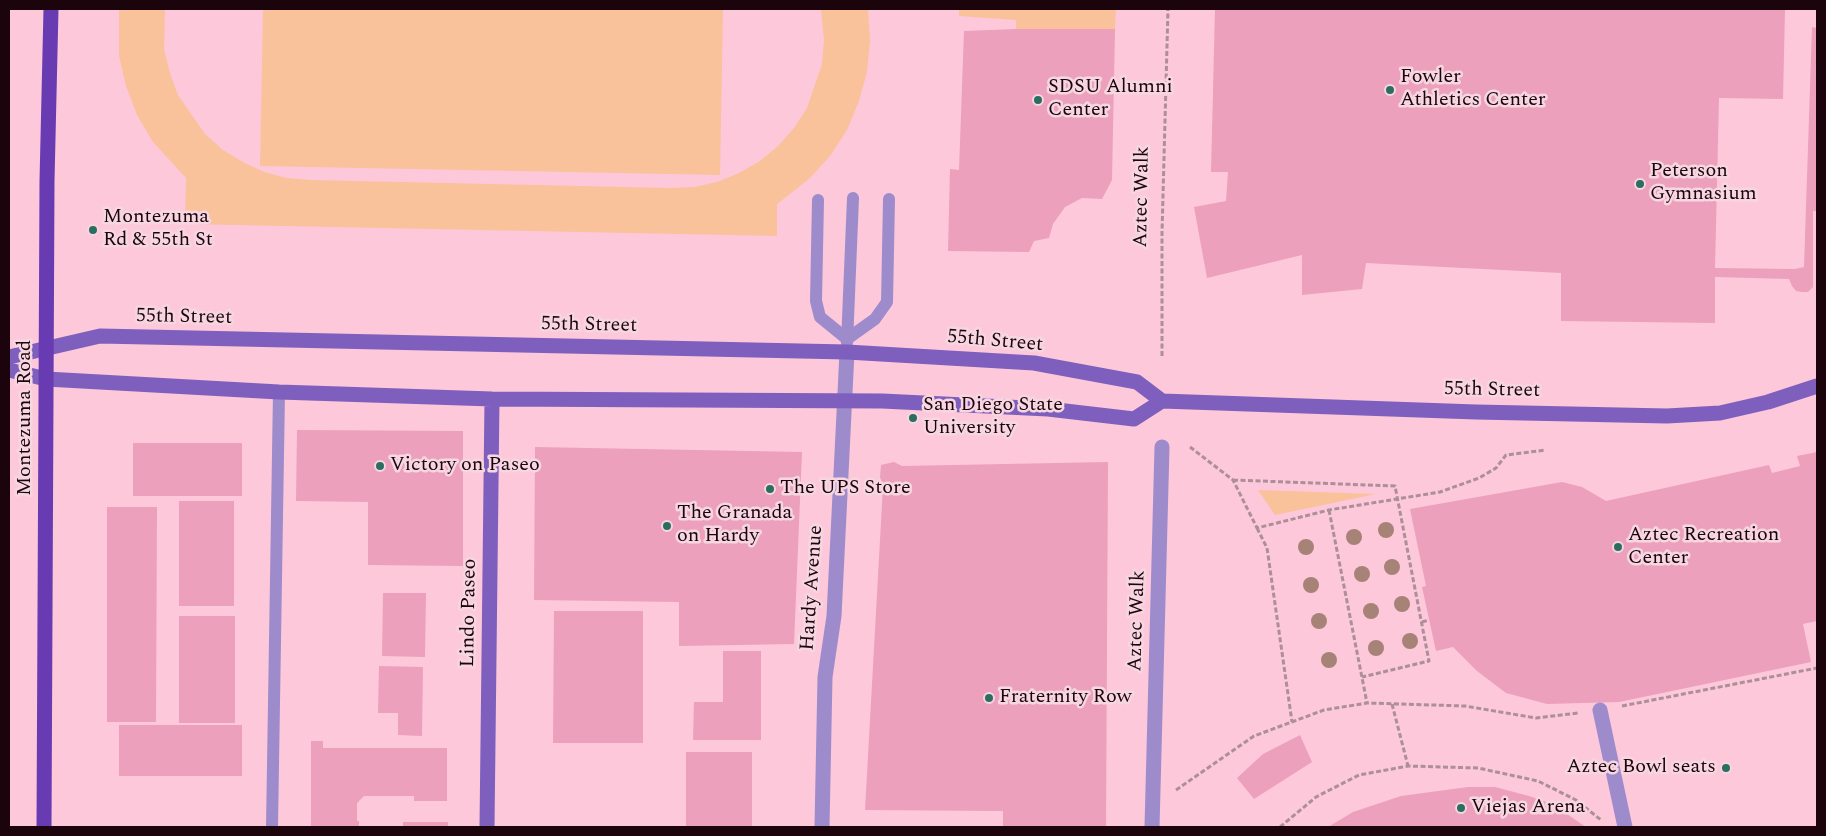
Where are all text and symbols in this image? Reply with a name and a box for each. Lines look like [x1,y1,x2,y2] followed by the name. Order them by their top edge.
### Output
[1400,66,1546,113] place label: Fowler Athletics Center
[1048,76,1173,123] place label: SDSU Alumni Center
[1384,84,1396,96] marker: Fowler Athletics Center
[1032,94,1044,106] marker: SDSU Alumni Center
[1130,146,1156,248] street label: Aztec Walk
[1650,160,1757,207] place label: Peterson Gymnasium
[1634,178,1646,190] marker: Peterson Gymnasium
[103,206,213,253] place label: Montezuma Rd & 55th St
[87,224,99,236] marker: Montezuma Rd & 55th St
[136,305,232,331] street label: 55th Street
[541,313,637,339] street label: 55th Street
[946,326,1044,358] street label: 55th Street
[14,340,38,496] street label: Montezuma Road
[1444,378,1540,404] street label: 55th Street
[923,394,1063,441] place label: San Diego State University
[907,412,919,424] marker: San Diego State University
[390,454,540,478] place label: Victory on Paseo
[374,460,386,472] marker: Victory on Paseo
[780,477,911,501] place label: The UPS Store
[764,483,776,495] marker: The UPS Store
[677,502,792,549] place label: The Granada on Hardy
[661,520,673,532] marker: The Granada on Hardy
[797,524,829,652] street label: Hardy Avenue
[1628,524,1779,571] place label: Aztec Recreation Center
[1612,541,1624,553] marker: Aztec Recreation Center
[457,558,483,668] street label: Lindo Paseo
[1124,570,1152,672] street label: Aztec Walk
[999,686,1132,710] place label: Fraternity Row
[983,692,995,704] marker: Fraternity Row
[1566,756,1716,780] place label: Aztec Bowl seats
[1720,762,1732,774] marker: Aztec Bowl seats
[1471,796,1585,820] place label: Viejas Arena
[1455,802,1467,814] marker: Viejas Arena

